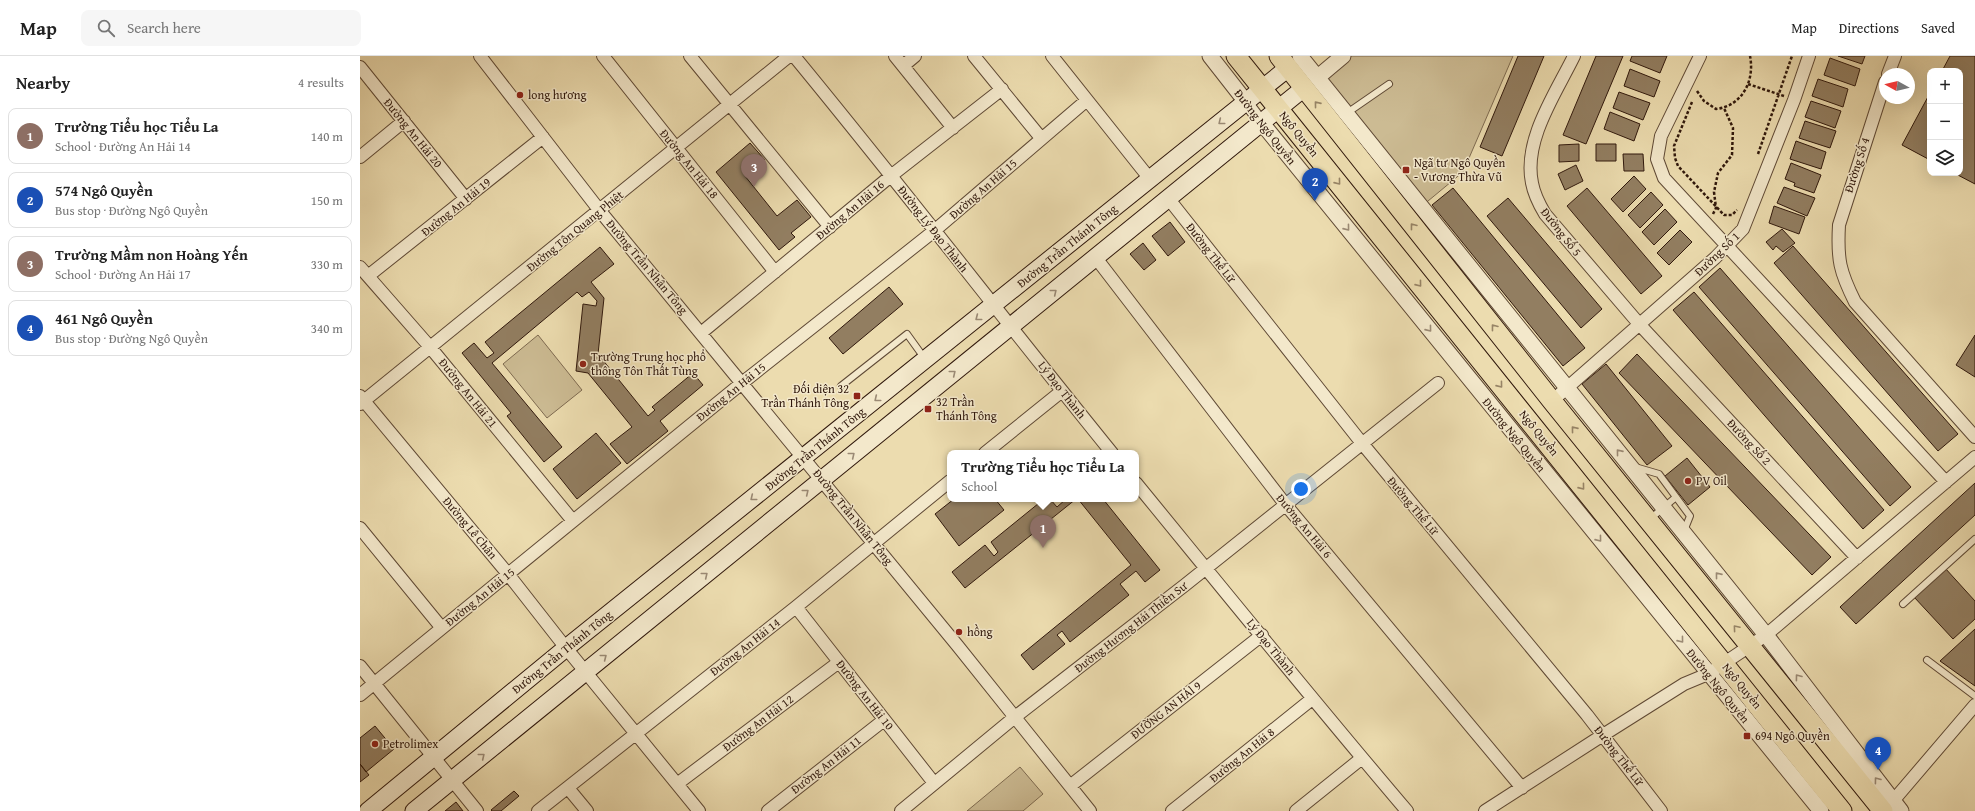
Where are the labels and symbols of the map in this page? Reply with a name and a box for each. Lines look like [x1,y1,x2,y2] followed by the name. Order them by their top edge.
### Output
[1879,68,1915,104] north arrow
[528,86,587,103] place label: long hương
[1231,86,1299,168] street label: Đường Ngô Quyền
[515,90,525,100] marker: long hương
[380,94,447,171] street label: Đường An Hải 20
[1314,102,1321,109] one-way arrow
[1276,108,1322,160] street label: Ngô Quyền
[1218,117,1225,124] one-way arrow
[656,125,723,202] street label: Đường An Hải 18
[1840,135,1874,195] street label: Đường Số 4
[741,154,767,187] pin: 3
[945,154,1020,223] street label: Đường An Hải 15
[1414,154,1506,185] place label: Ngã tư Ngô Quyền - Vương Thừa Vũ
[1401,165,1411,175] marker: Ngã tư Ngô Quyền - Vương Thừa Vũ
[1302,168,1328,201] pin: 2
[417,173,494,240] street label: Đường An Hải 19
[812,176,888,243] street label: Đường An Hải 16
[1333,178,1340,185] one-way arrow
[894,182,973,276] street label: Đường Lý Đạo Thành
[523,186,627,275] street label: Đường Tôn Quang Phiệt
[1013,200,1120,291] street label: Đường Trần Thánh Tông
[1537,204,1586,260] street label: Đường Số 5
[603,216,692,318] street label: Đường Trần Nhân Tông
[1182,219,1241,287] street label: Đường Thế Lữ
[1410,223,1417,230] one-way arrow
[1342,224,1349,231] one-way arrow
[1690,227,1743,280] street label: Đường Số 1
[1415,279,1422,286] one-way arrow
[1050,289,1057,296] one-way arrow
[976,314,983,321] one-way arrow
[1424,325,1431,332] one-way arrow
[1491,325,1498,332] one-way arrow
[591,348,706,379] place label: Trường Trung học phổ thông Tôn Thất Tùng
[435,354,502,431] street label: Đường An Hải 21
[1035,357,1090,422] street label: Lý Đạo Thành
[692,358,769,425] street label: Đường An Hải 15
[578,359,588,369] marker: Trường Trung học phổ thông Tôn Thất Tùng
[949,371,956,378] one-way arrow
[761,380,849,411] place label: Đối diện 32 Trần Thánh Tông
[1496,381,1503,388] one-way arrow
[852,391,862,401] marker: Đối diện 32 Trần Thánh Tông
[936,393,997,424] place label: 32 Trần Thánh Tông
[1479,394,1550,476] street label: Đường Ngô Quyền
[874,395,881,402] one-way arrow
[761,403,868,494] street label: Đường Trần Thánh Tông
[923,404,933,414] marker: 32 Trần Thánh Tông
[1516,406,1563,459] street label: Ngô Quyền
[1724,415,1775,469] street label: Đường Số 2
[1572,427,1579,434] one-way arrow
[1617,449,1624,456] one-way arrow
[848,453,855,460] one-way arrow
[809,465,897,568] street label: Đường Trần Nhân Tông
[1696,472,1728,489] place label: PV Oil
[1384,473,1443,539] street label: Đường Thế Lữ
[1683,476,1693,486] marker: PV Oil
[1291,479,1311,499] your location
[1577,482,1584,489] one-way arrow
[801,490,808,497] one-way arrow
[1272,490,1336,562] street label: Đường An Hải 6
[439,493,502,563] street label: Đường Lê Chân
[751,494,758,501] one-way arrow
[1030,515,1056,548] pin: 1
[1594,535,1601,542] one-way arrow
[441,563,518,630] street label: Đường An Hải 15
[701,572,708,579] one-way arrow
[1715,572,1722,579] one-way arrow
[1071,577,1191,676] street label: Đường Hương Hải Thiền Sư
[508,606,615,697] street label: Đường Trần Thánh Tông
[706,614,783,679] street label: Đường An Hải 14
[1243,615,1300,679] street label: Lý Đạo Thành
[967,623,993,640] place label: hồng
[1734,625,1741,632] one-way arrow
[954,627,964,637] marker: hồng
[1676,636,1683,643] one-way arrow
[1684,646,1752,726] street label: Đường Ngô Quyền
[600,654,607,661] one-way arrow
[833,656,898,733] street label: Đường An Hải 10
[1719,660,1765,712] street label: Ngô Quyền
[1796,674,1803,681] one-way arrow
[1127,676,1205,743] street label: ĐƯỜNG AN HẢl 9
[719,690,797,755] street label: Đường An Hải 12
[1590,722,1649,790] street label: Đường Thế Lữ
[1206,723,1278,786] street label: Đường An Hải 8
[1755,727,1830,744] place label: 694 Ngô Quyền
[1742,731,1752,741] marker: 694 Ngô Quyền
[787,732,864,797] street label: Đường An Hải 11
[383,735,439,752] place label: Petrolimex
[1865,737,1891,770] pin: 4
[370,739,380,749] marker: Petrolimex
[477,754,484,761] one-way arrow
[1875,778,1882,785] one-way arrow

